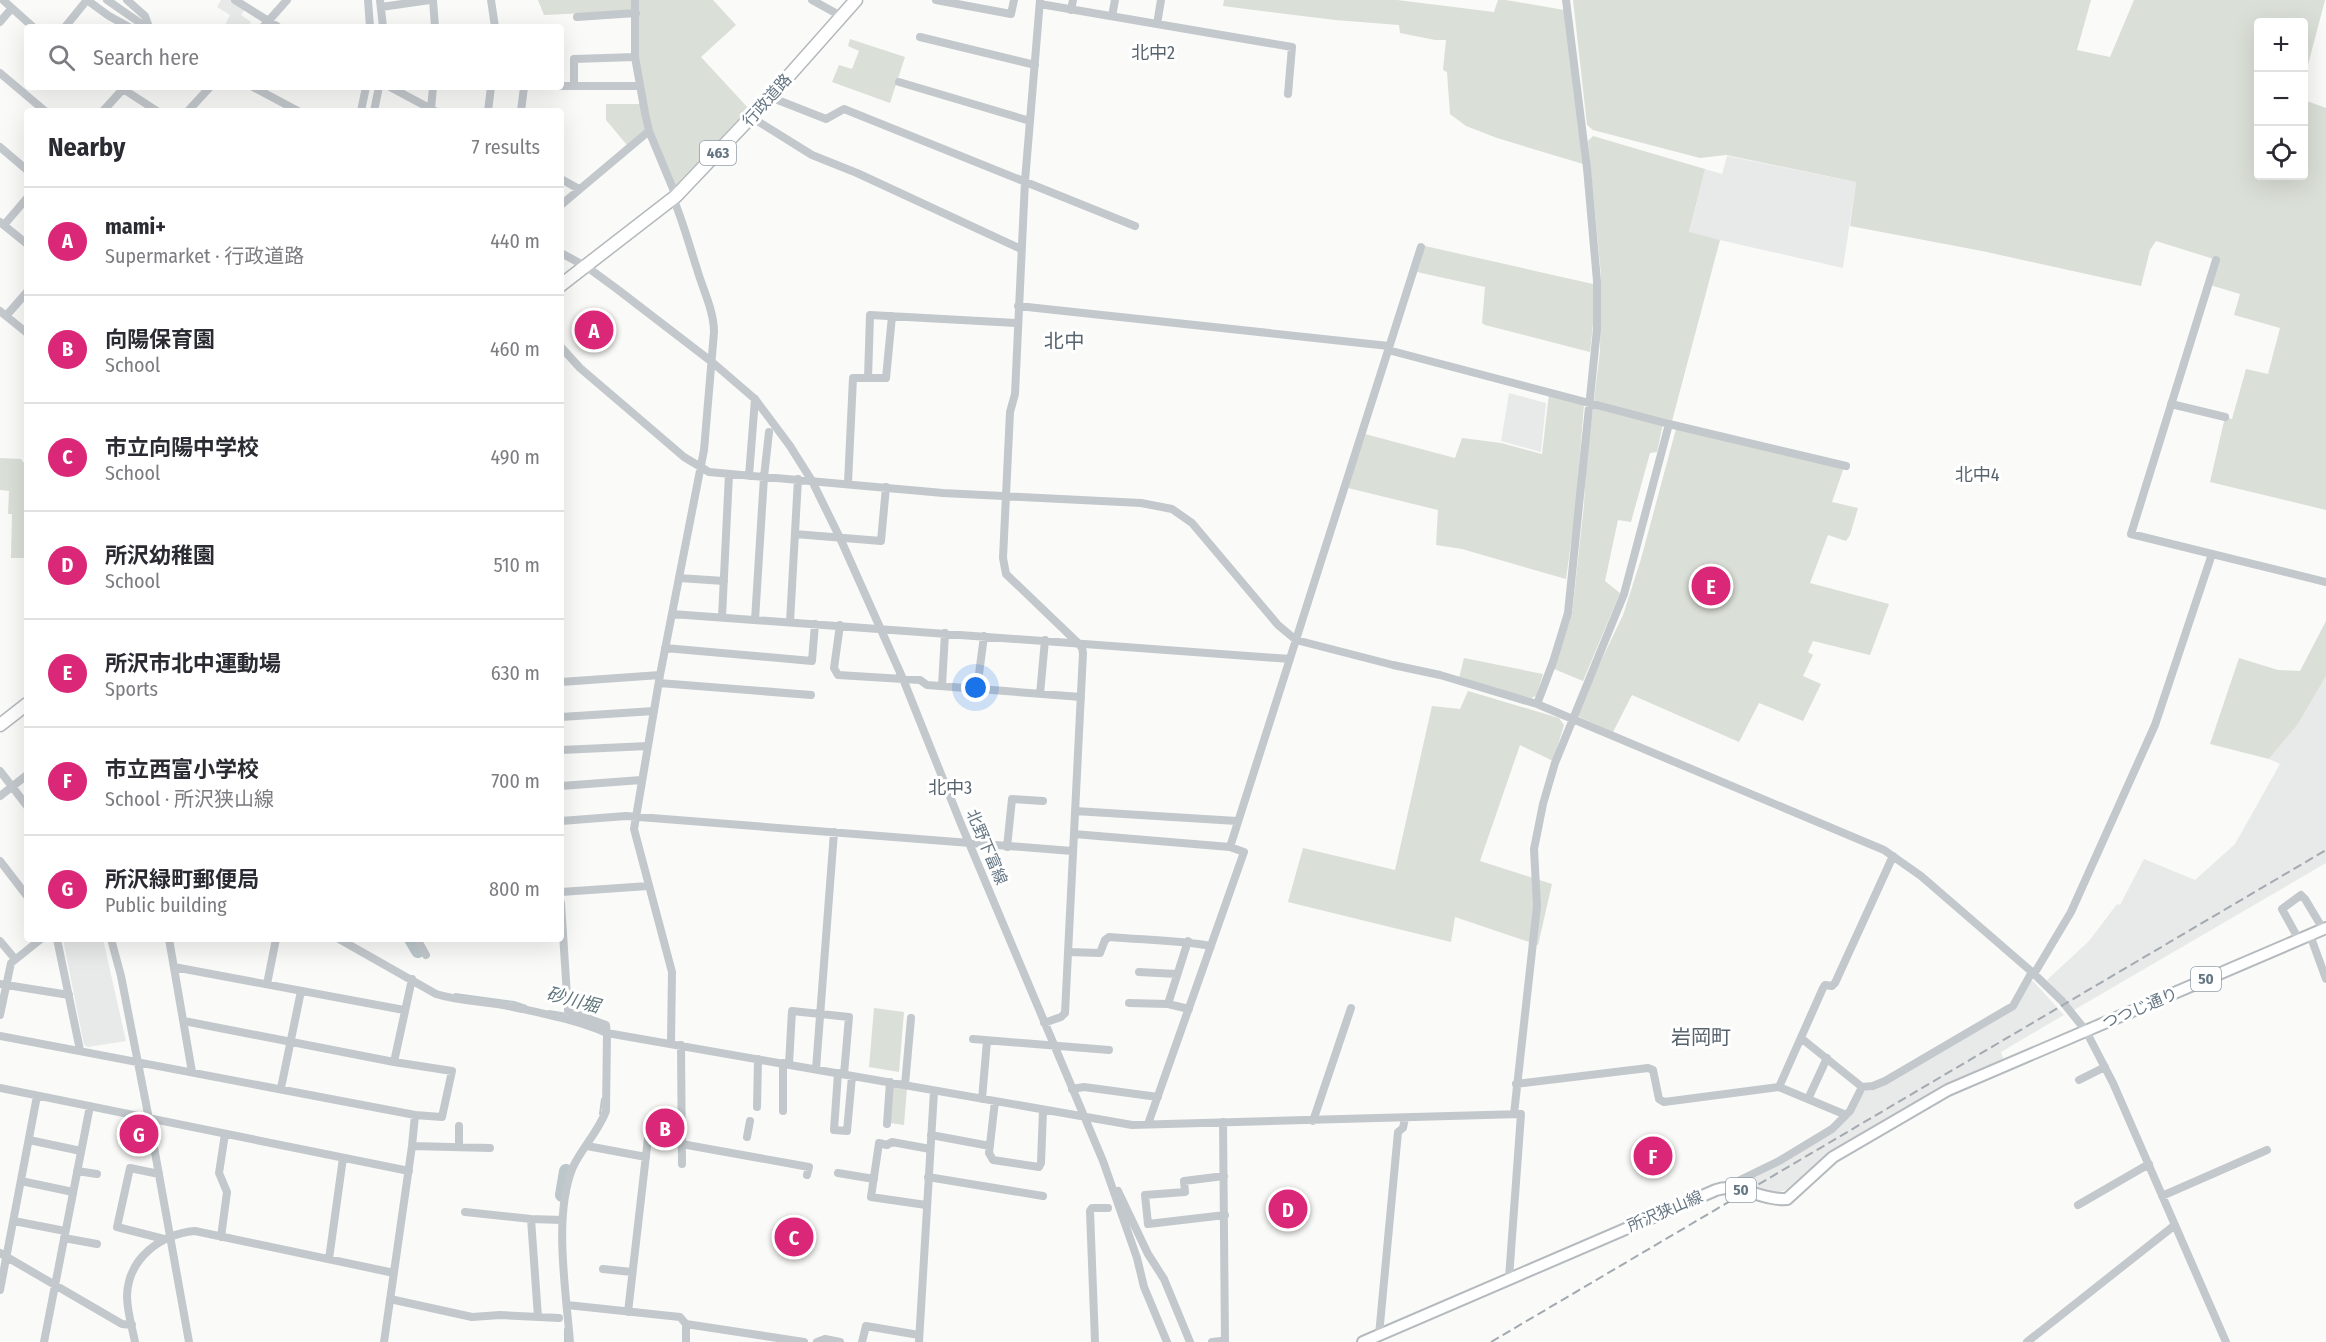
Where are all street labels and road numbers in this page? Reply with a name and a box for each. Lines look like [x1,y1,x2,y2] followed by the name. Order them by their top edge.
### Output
[739,70,795,130] street label: 行政道路
[700,141,736,165] road number: 463
[963,806,1011,888] street label: 北野下富線
[2191,967,2221,991] road number: 50
[2099,984,2181,1032] street label: つつじ通り
[1726,1178,1756,1202] road number: 50
[1624,1187,1706,1235] street label: 所沢狭山線

